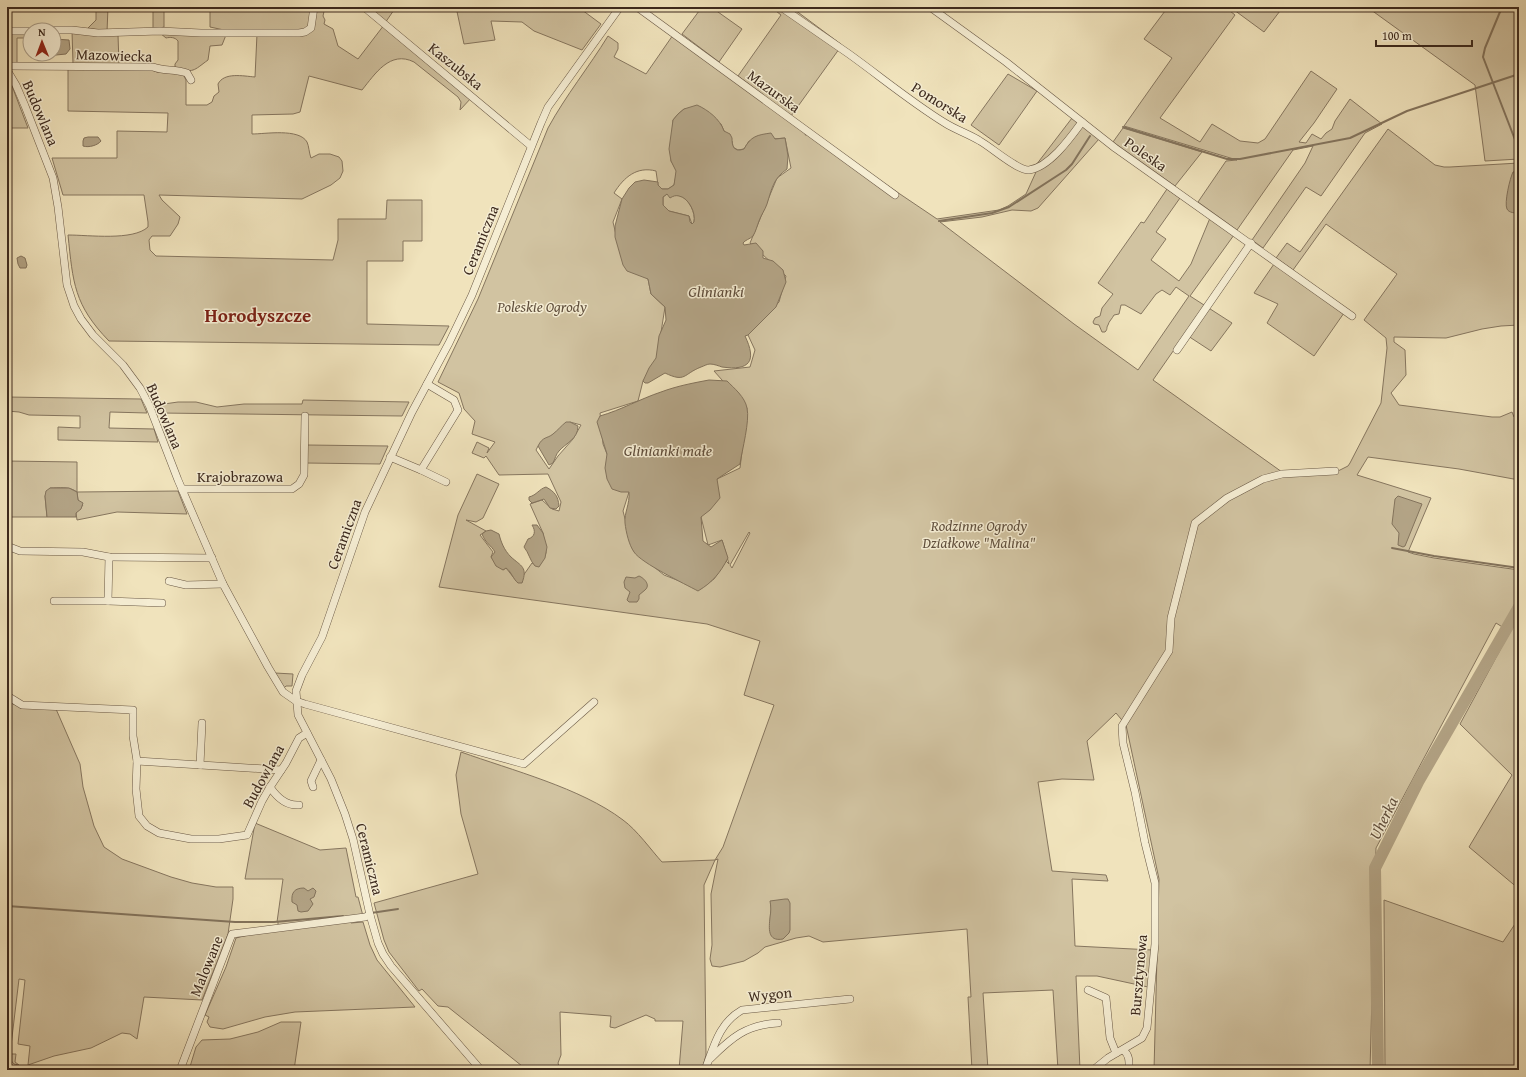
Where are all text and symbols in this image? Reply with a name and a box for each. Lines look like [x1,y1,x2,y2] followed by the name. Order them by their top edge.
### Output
[22,22,62,62] north arrow
[1376,22,1472,48] scale bar
[38,24,46,40] text: N
[1382,27,1412,44] text: 100 m
[424,37,488,95] street label: Kaszubska
[75,43,153,67] street label: Mazowiecka
[743,65,805,117] street label: Mazurska
[18,77,64,149] street label: Budowlana
[908,77,972,127] street label: Pomorska
[1120,132,1172,176] street label: Poleska
[456,202,504,278] street label: Ceramiczna
[688,279,744,303] water label: Glinianki
[496,296,587,317] park label: Poleskie Ogrody
[205,301,311,329] district label: Horodyszcze
[142,380,188,452] street label: Budowlana
[624,438,713,462] water label: Glinianki małe
[197,466,283,487] street label: Krajobrazowa
[322,496,366,572] street label: Ceramiczna
[922,515,1035,553] park label: Rodzinne Ogrody Działkowe "Malina"
[237,741,289,811] street label: Budowlana
[1362,792,1404,843] water label: Uherka
[351,821,389,897] street label: Ceramiczna
[184,932,228,1000] street label: Malowane
[1124,934,1152,1016] street label: Bursztynowa
[747,981,793,1007] street label: Wygon

